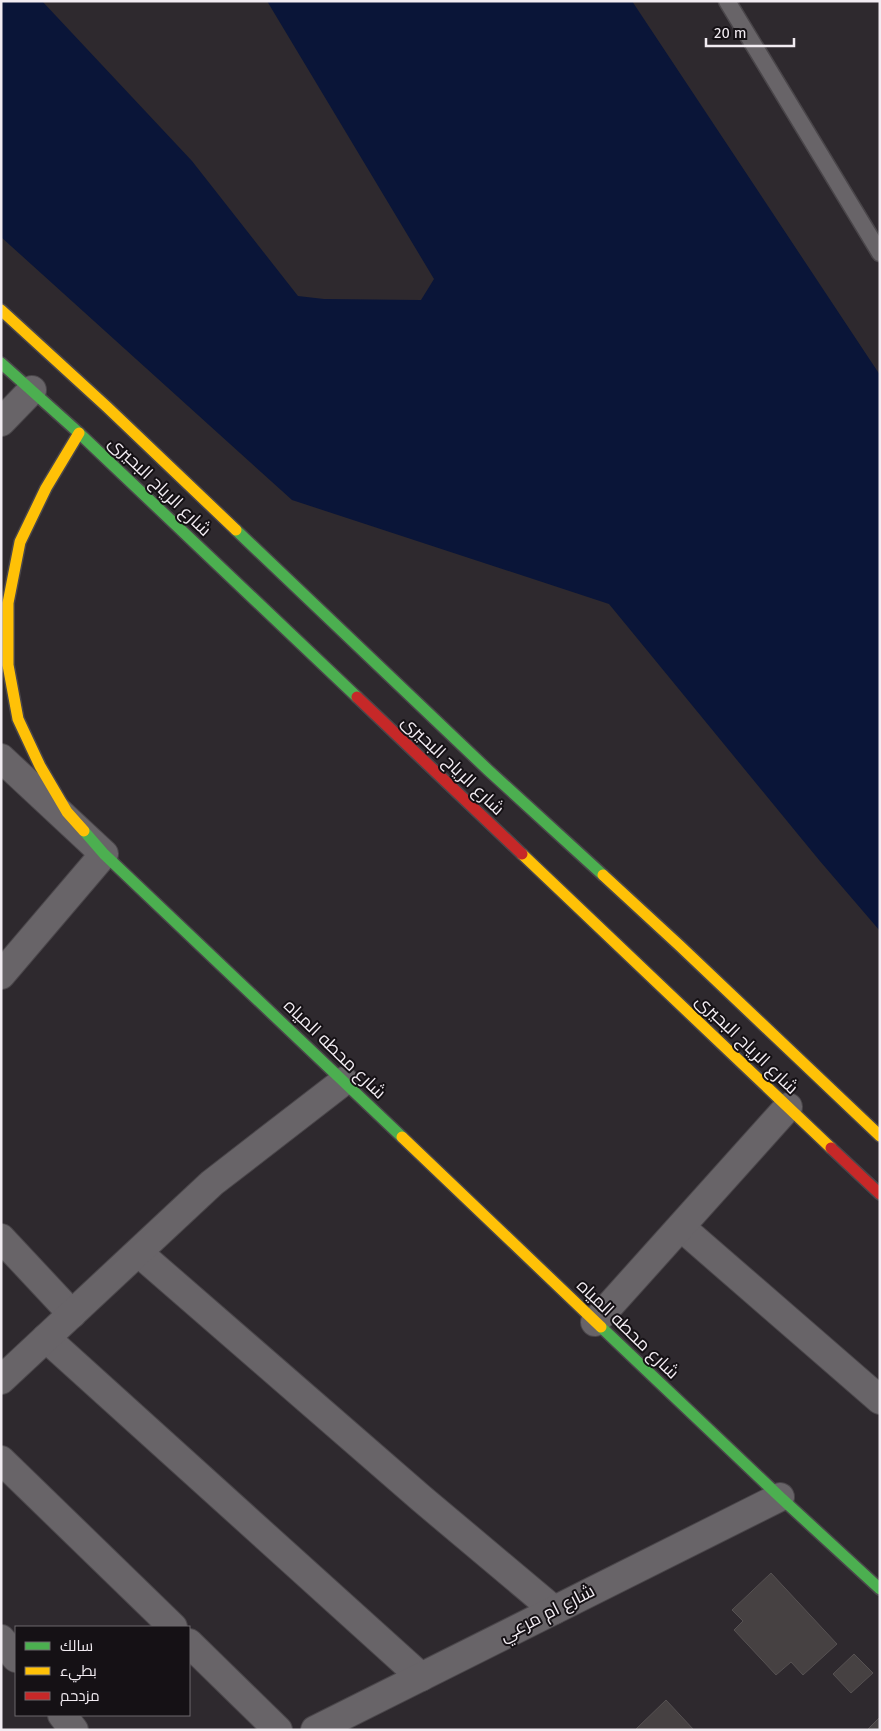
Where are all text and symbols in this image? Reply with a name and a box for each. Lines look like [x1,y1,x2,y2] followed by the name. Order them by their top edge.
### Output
[706,15,794,47] scale bar
[714,24,747,42] text: 20 m
[103,431,216,541] street label: شارع الرياح البحيرى
[396,710,509,820] street label: شارع الرياح البحيرى
[690,989,803,1099] street label: شارع الرياح البحيرى
[279,995,391,1104] street label: شارع محطه المياه
[572,1275,684,1384] street label: شارع محطه المياه
[496,1580,600,1649] street label: شارع ام مرعي
[15,1626,190,1716] legend
[60,1637,93,1655] text: سالك
[60,1662,97,1683] text: بطيء
[60,1687,100,1706] text: مزدحم

